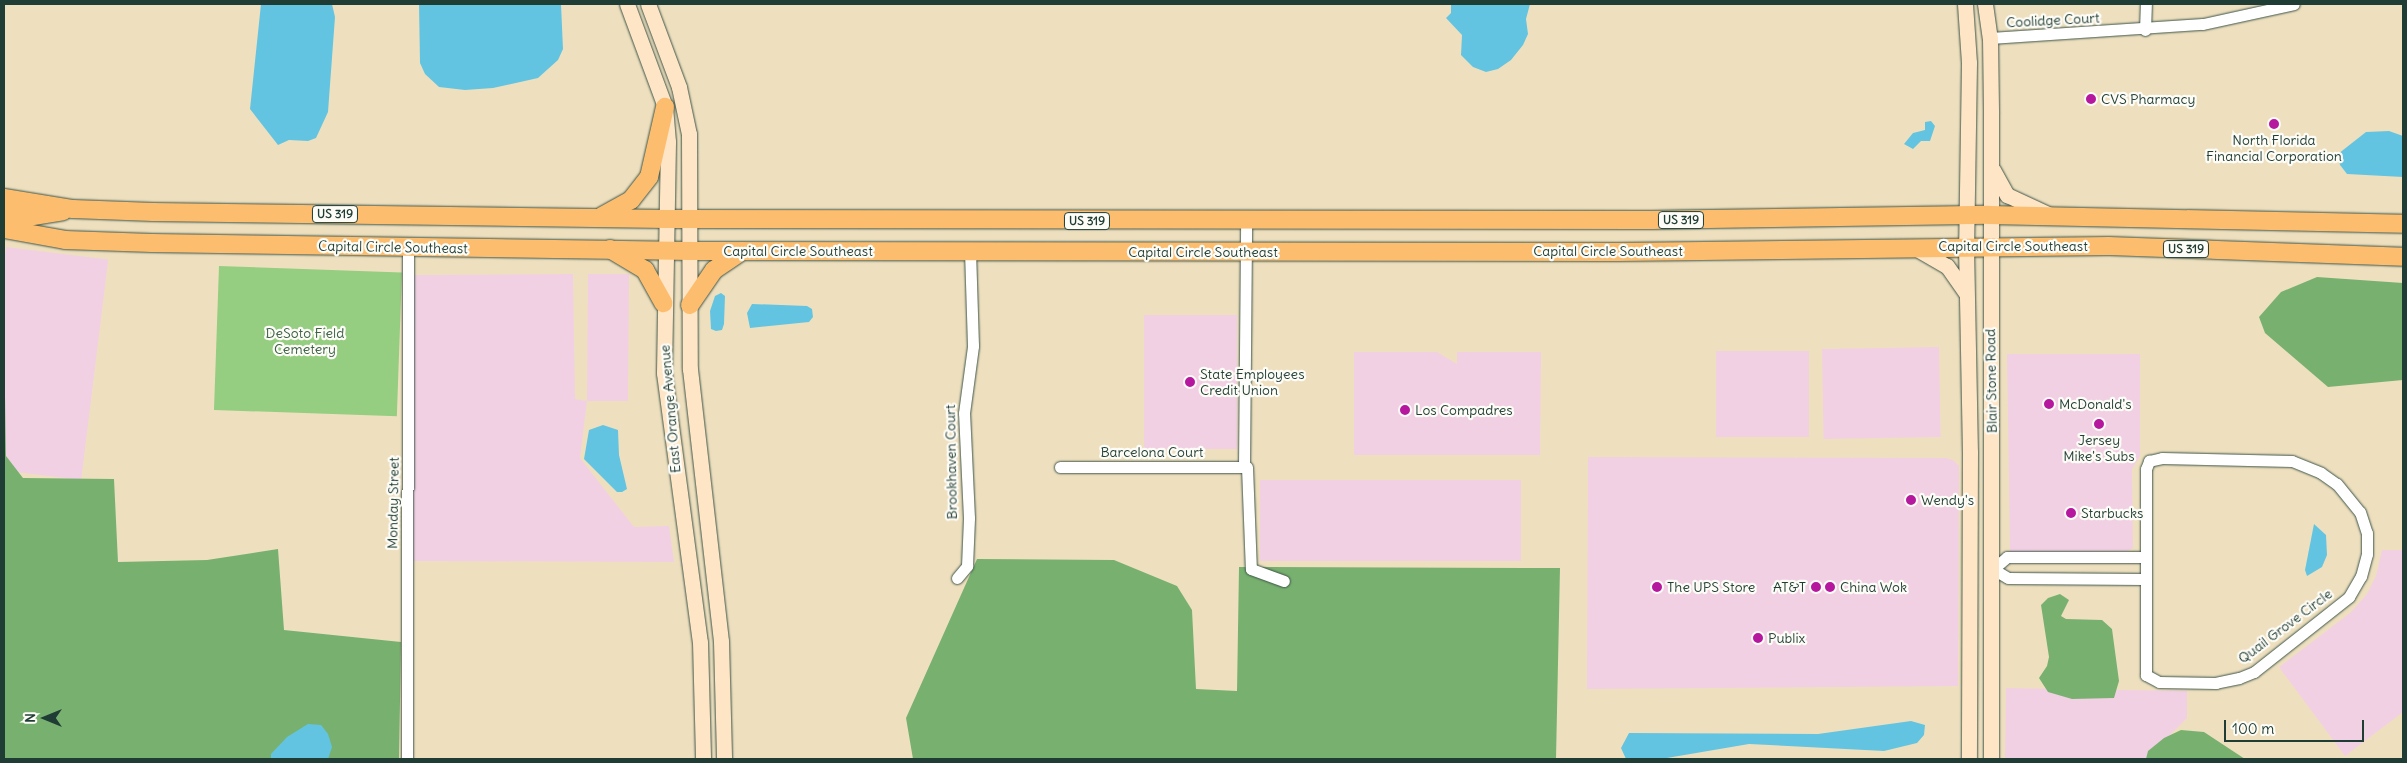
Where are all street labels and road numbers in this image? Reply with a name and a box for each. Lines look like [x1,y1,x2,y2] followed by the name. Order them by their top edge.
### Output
[2006,9,2100,31] street label: Coolidge Court
[311,204,359,223] road number: US 319
[1657,210,1705,230] road number: US 319
[1063,212,1111,230] road number: US 319
[318,237,468,257] street label: Capital Circle Southeast
[1938,238,2088,254] street label: Capital Circle Southeast
[2162,240,2210,258] road number: US 319
[723,243,873,259] street label: Capital Circle Southeast
[1533,243,1683,259] street label: Capital Circle Southeast
[1128,244,1278,260] street label: Capital Circle Southeast
[1982,329,2000,433] street label: Blair Stone Road
[656,344,684,474] street label: East Orange Avenue
[942,404,960,520] street label: Brookhaven Court
[1100,444,1204,460] street label: Barcelona Court
[384,457,402,549] street label: Monday Street
[2235,585,2335,667] street label: Quail Grove Circle

